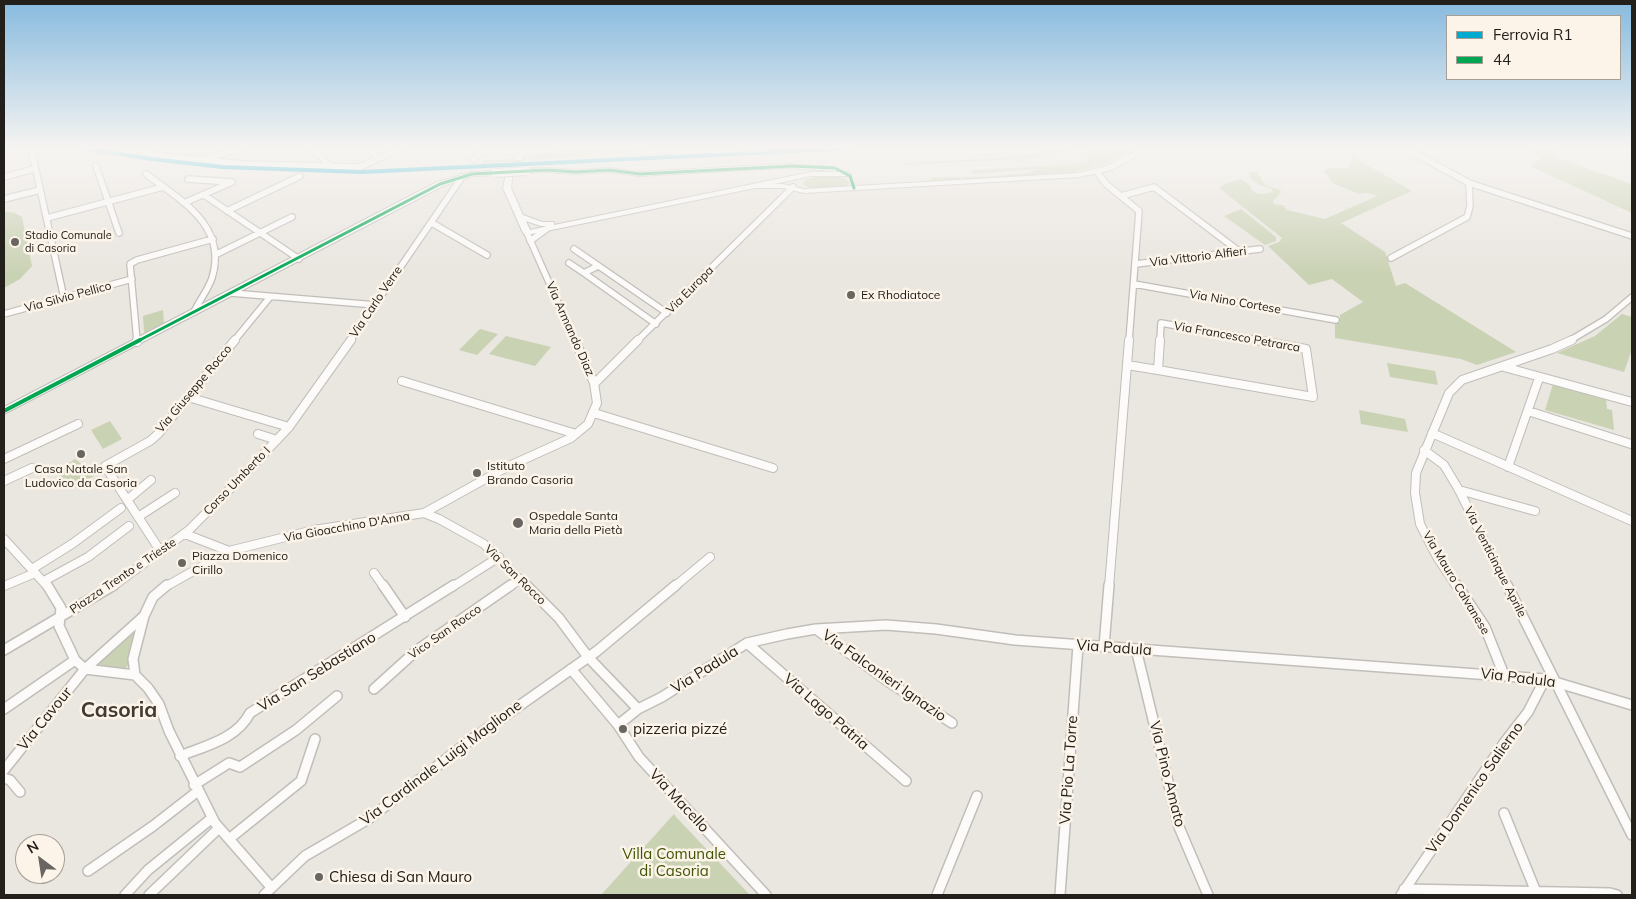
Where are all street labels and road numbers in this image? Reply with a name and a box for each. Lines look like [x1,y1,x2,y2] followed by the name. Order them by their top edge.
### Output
[1149,244,1247,270] street label: Via Vittorio Alfieri
[347,263,405,341] street label: Via Carlo Verre
[663,263,717,317] street label: Via Europa
[23,278,113,316] street label: Via Silvio Pellico
[543,280,597,378] street label: Via Armando Diaz
[1188,287,1282,317] street label: Via Nino Cortese
[1173,319,1301,355] street label: Via Francesco Petrarca
[153,342,235,436] street label: Via Giuseppe Rocco
[201,444,273,518] street label: Corso Umberto I
[1461,504,1529,620] street label: Via Venticinque Aprile
[283,509,411,545] street label: Via Gioacchino D'Anna
[1419,529,1493,637] street label: Via Mauro Calvanese
[67,535,179,617] street label: Piazza Trento e Trieste
[481,542,549,608] street label: Via San Rocco
[406,602,484,662] street label: Vico San Rocco
[818,626,950,726] street label: Via Falconieri Ignazio
[255,628,379,716] street label: Via San Sebastiano
[1076,636,1152,660] street label: Via Padula
[668,642,742,698] street label: Via Padula
[1479,664,1557,692] street label: Via Padula
[780,670,872,754] street label: Via Lago Patria
[14,684,76,754] street label: Via Cavour
[357,696,525,830] street label: Via Cardinale Luigi Maglione
[1056,715,1082,825] street label: Via Pio La Torre
[1145,719,1189,829] street label: Via Pino Amato
[1423,719,1527,857] street label: Via Domenico Salierno
[645,766,713,836] street label: Via Macello

